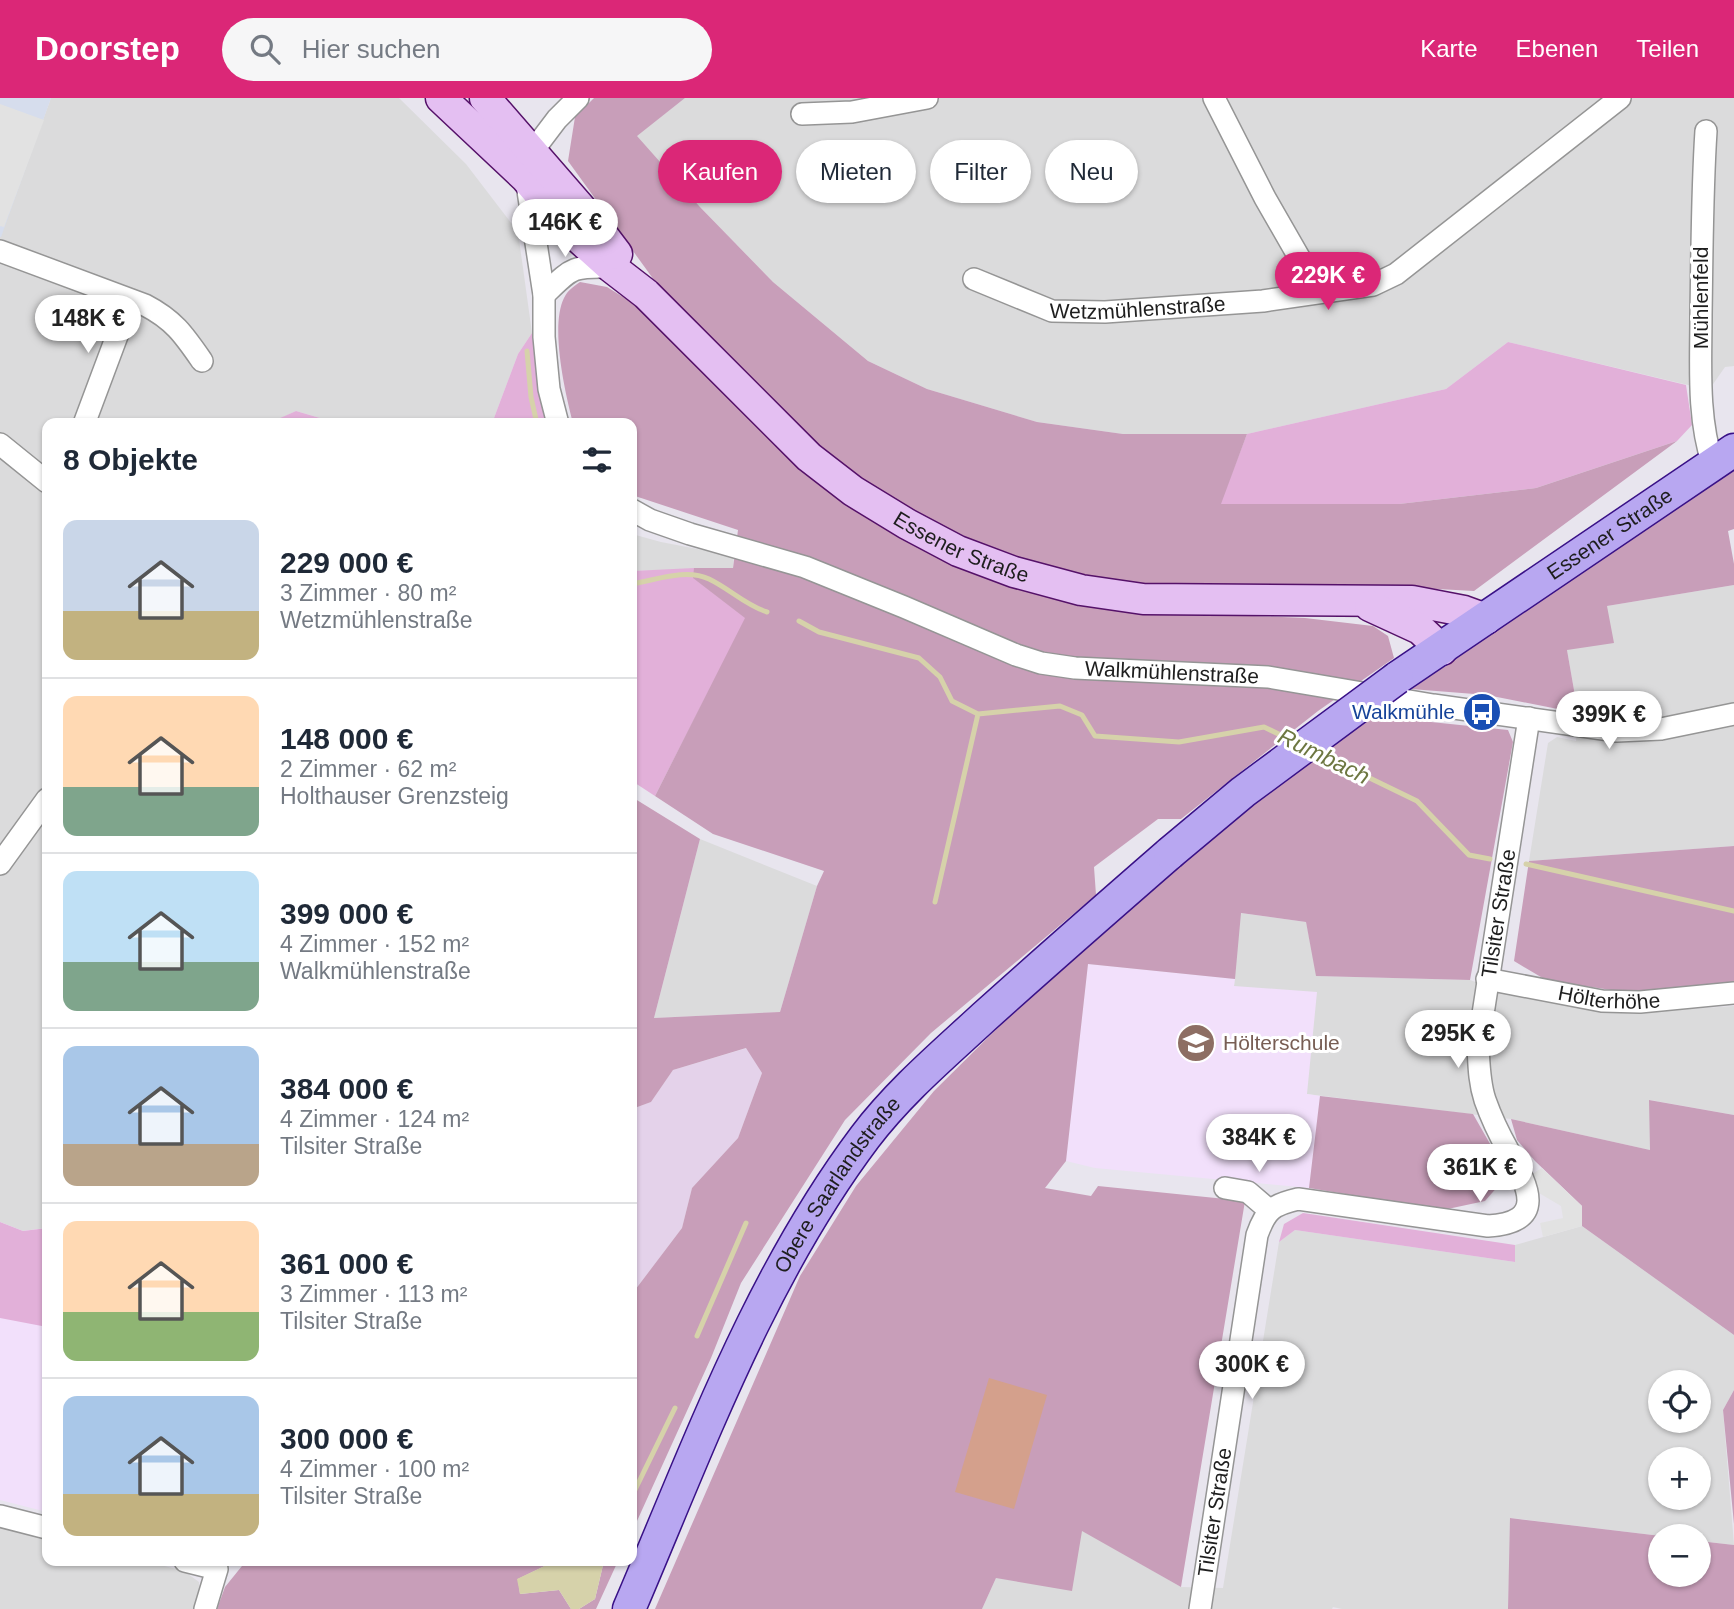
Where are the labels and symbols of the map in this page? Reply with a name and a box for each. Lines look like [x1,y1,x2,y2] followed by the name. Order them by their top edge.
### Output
[508,200,622,259] pin: 146K €
[1689,247,1712,349] street label: Mühlenfeld
[1271,252,1385,312] pin: 229K €
[1050,292,1226,324] street label: Wetzmühlenstraße
[31,296,145,355] pin: 148K €
[1543,483,1676,584] street label: Essener Straße
[890,507,1031,586] street label: Essener Straße
[1084,656,1260,688] street label: Walkmühlenstraße
[1461,691,1503,733] bus stop icon: Walkmühle
[1552,692,1666,751] pin: 399K €
[1352,700,1455,723] place label: Walkmühle
[1274,723,1374,789] water label: Rumbach
[1477,847,1519,979] street label: Tilsiter Straße
[1556,981,1661,1013] street label: Hölterhöhe
[1401,1010,1515,1070] pin: 295K €
[1175,1022,1217,1064] school or university icon: Hölterschule
[1223,1031,1340,1054] place label: Hölterschule
[769,1092,905,1277] street label: Obere Saarlandstraße
[1202,1114,1316,1174] pin: 384K €
[1423,1144,1537,1204] pin: 361K €
[1195,1342,1309,1401] pin: 300K €
[1193,1446,1235,1578] street label: Tilsiter Straße

